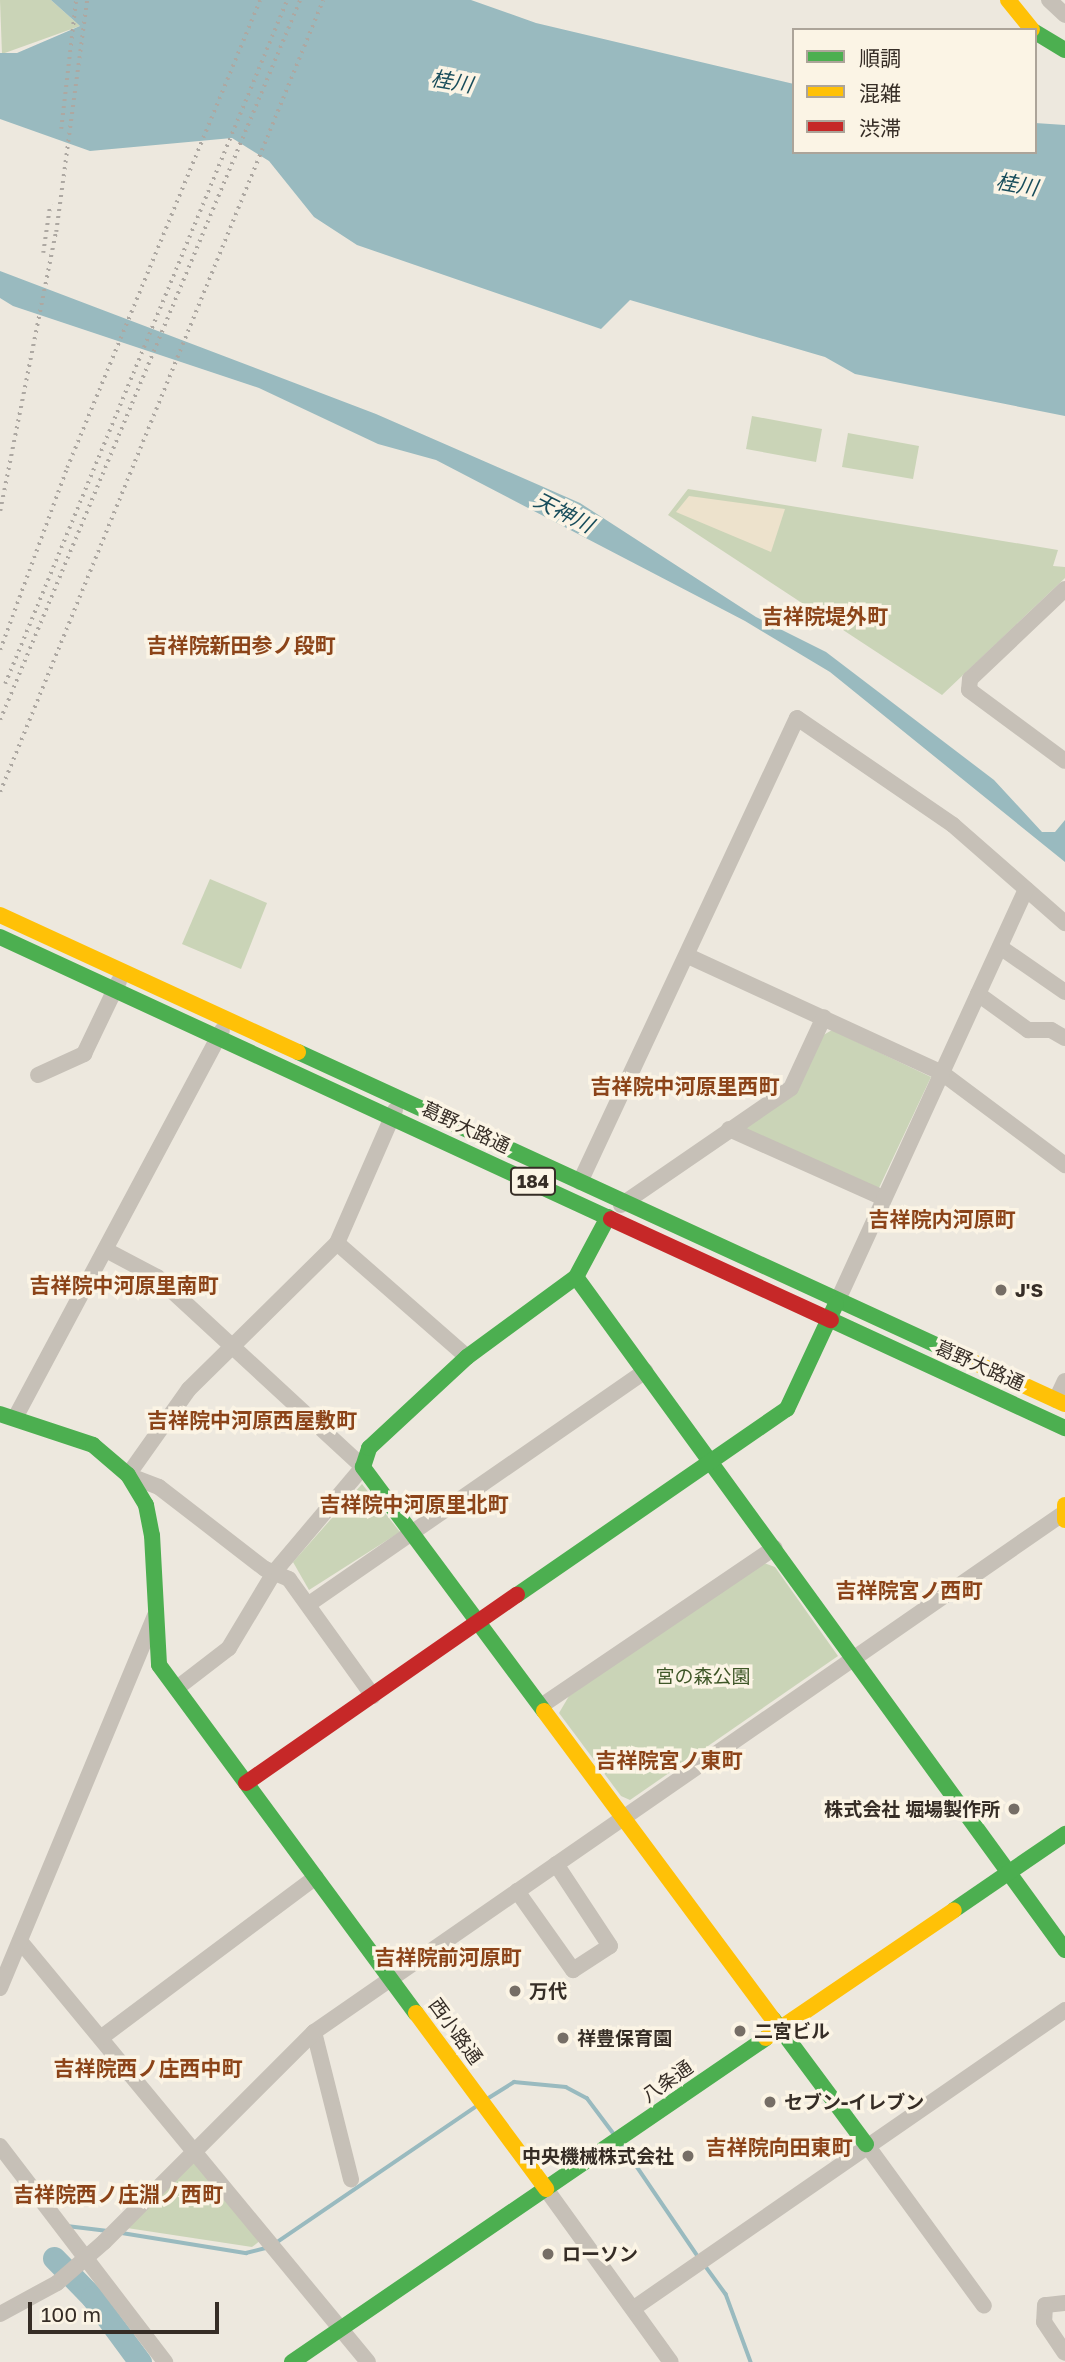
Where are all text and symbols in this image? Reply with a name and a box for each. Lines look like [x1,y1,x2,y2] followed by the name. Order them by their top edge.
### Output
[792,28,1037,154] legend
[859,45,901,71] text: 順調
[429,65,475,97] water label: 桂川
[859,80,901,106] text: 混雑
[859,115,901,141] text: 渋滞
[994,168,1040,200] water label: 桂川
[530,486,598,538] water label: 天神川
[762,603,888,629] district label: 吉祥院堤外町
[147,632,335,658] district label: 吉祥院新田参ノ段町
[591,1073,779,1099] district label: 吉祥院中河原里西町
[418,1097,514,1157] street label: 葛野大路通
[508,1166,558,1196] road number: 184
[869,1206,1015,1232] district label: 吉祥院内河原町
[30,1272,218,1298] district label: 吉祥院中河原里南町
[1015,1279,1043,1301] place label: J'S
[993,1282,1009,1298] marker: J'S
[932,1335,1028,1395] street label: 葛野大路通
[147,1407,357,1433] district label: 吉祥院中河原西屋敷町
[320,1491,508,1517] district label: 吉祥院中河原里北町
[836,1577,982,1603] district label: 吉祥院宮ノ西町
[656,1665,750,1687] park label: 宮の森公園
[596,1747,742,1773] district label: 吉祥院宮ノ東町
[824,1798,1000,1820] place label: 株式会社 堀場製作所
[1006,1801,1022,1817] marker: 株式会社 堀場製作所
[375,1944,521,1970] district label: 吉祥院前河原町
[529,1980,567,2002] place label: 万代
[507,1983,523,1999] marker: 万代
[424,1994,488,2068] street label: 西小路通
[754,2020,830,2042] place label: 二宮ビル
[732,2023,748,2039] marker: 二宮ビル
[577,2027,672,2049] place label: 祥豊保育園
[555,2030,571,2046] marker: 祥豊保育園
[54,2055,242,2081] district label: 吉祥院西ノ庄西中町
[637,2055,697,2107] street label: 八条通
[784,2091,924,2113] place label: セブン-イレブン
[762,2094,778,2110] marker: セブン-イレブン
[706,2134,852,2160] district label: 吉祥院向田東町
[522,2145,674,2167] place label: 中央機械株式会社
[680,2148,696,2164] marker: 中央機械株式会社
[13,2181,223,2207] district label: 吉祥院西ノ庄淵ノ西町
[562,2243,638,2265] place label: ローソン
[540,2246,556,2262] marker: ローソン
[32,2288,222,2332] scale bar
[41,2301,101,2327] text: 100 m

